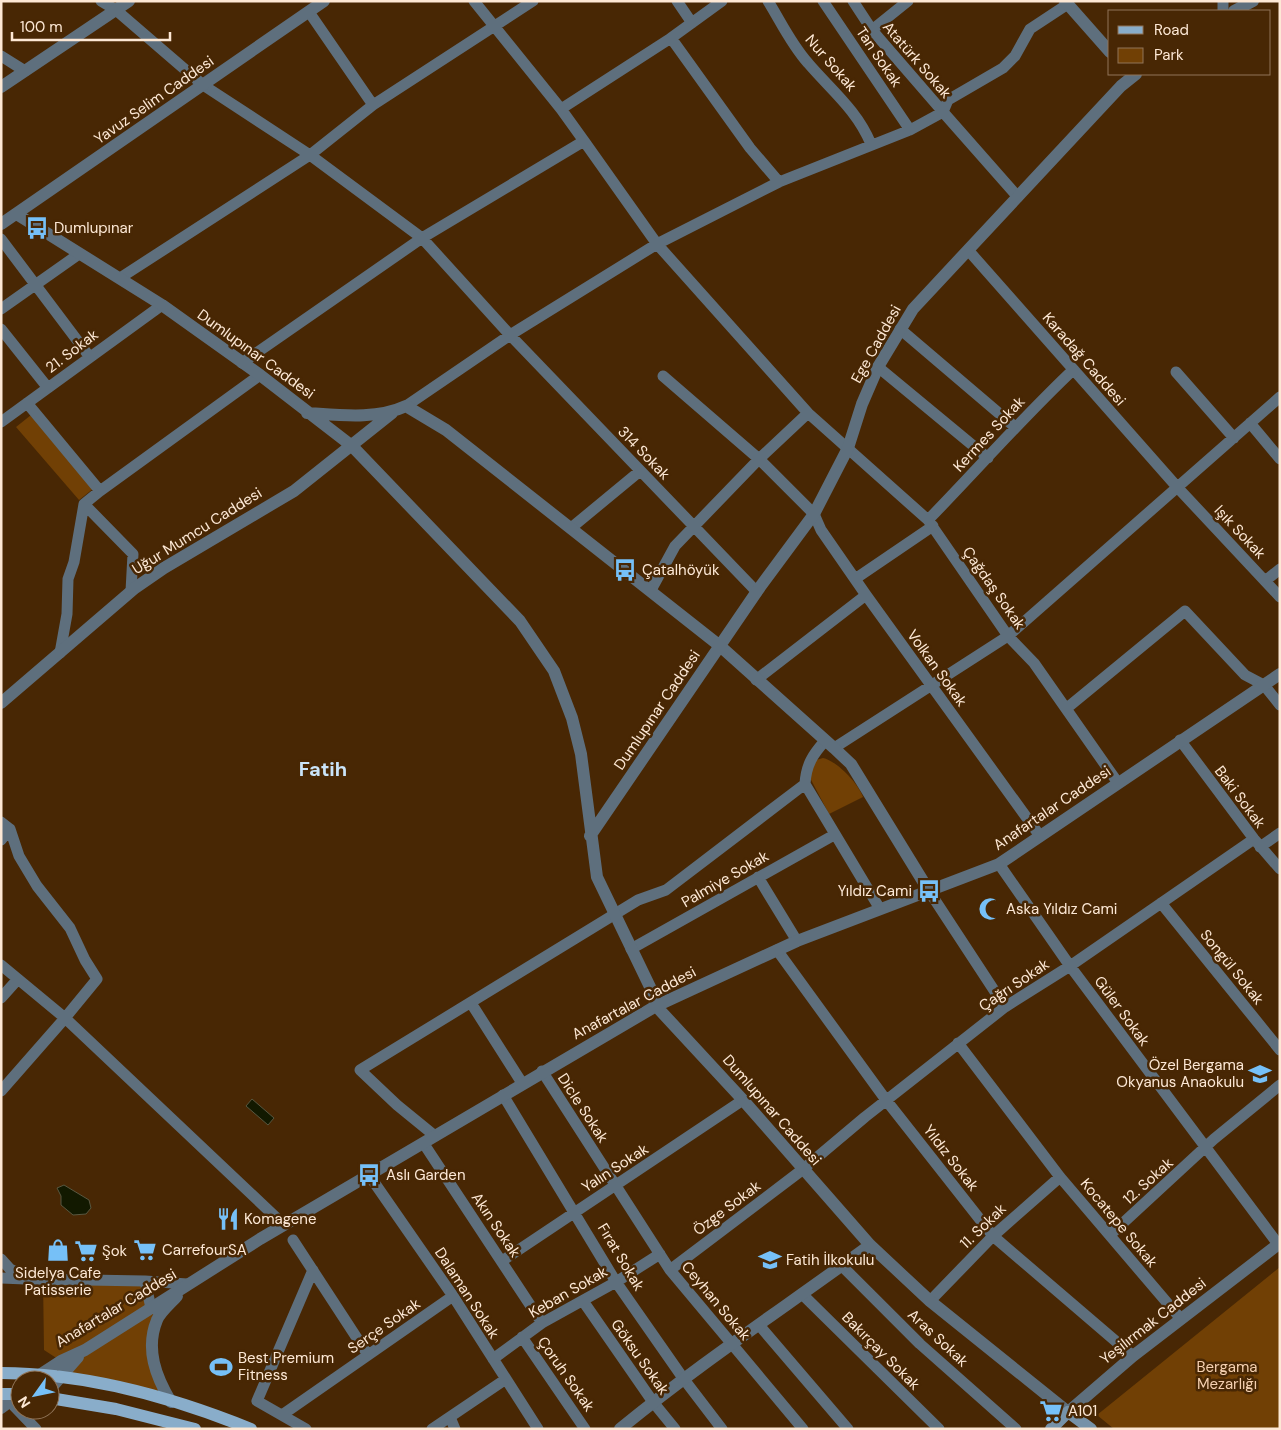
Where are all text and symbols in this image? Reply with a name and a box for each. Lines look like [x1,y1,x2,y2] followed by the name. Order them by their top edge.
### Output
[12,10,170,42] scale bar
[1108,10,1271,75] legend
[20,17,63,37] text: 100 m
[878,17,956,103] street label: Atatürk Sokak
[1154,20,1189,40] text: Road
[851,23,907,92] street label: Tan Sokak
[801,30,862,96] street label: Nur Sokak
[1154,45,1184,65] text: Park
[90,51,218,149] street label: Yavuz Selim Caddesi
[24,215,50,241] bus stop icon: Dumlupınar
[54,218,134,238] place label: Dumlupınar
[846,301,906,387] street label: Ege Caddesi
[193,305,319,403] street label: Dumlupınar Caddesi
[1038,308,1130,410] street label: Karadağ Caddesi
[42,324,103,377] street label: 21. Sokak
[949,392,1030,476] street label: Kermes Sokak
[613,422,675,484] street label: 314 Sokak
[128,483,266,579] street label: Uğur Mumcu Caddesi
[1210,501,1270,564] street label: Işık Sokak
[958,543,1030,634] street label: Çağdaş Sokak
[612,557,638,583] bus stop icon: Çatalhöyük
[642,560,720,580] place label: Çatalhöyük
[902,626,972,711] street label: Volkan Sokak
[609,646,705,774] street label: Dumlupınar Caddesi
[299,756,347,782] district label: Fatih
[989,761,1115,855] street label: Anafartalar Caddesi
[1210,762,1270,833] street label: Baki Sokak
[678,846,773,912] street label: Palmiye Sokak
[916,878,942,904] bus stop icon: Yıldız Cami
[838,881,912,901] place label: Yıldız Cami
[977,896,1003,922] mosque icon: Aska Yıldız Cami
[1006,899,1117,919] place label: Aska Yıldız Cami
[1195,925,1269,1009] street label: Songül Sokak
[975,954,1054,1016] street label: Çağrı Sokak
[569,962,699,1044] street label: Anafartalar Caddesi
[1090,972,1155,1050] street label: Güler Sokak
[718,1050,826,1170] street label: Dumlupınar Caddesi
[1116,1055,1244,1092] place label: Özel Bergama Okyanus Anaokulu
[1247,1061,1273,1087] school or university icon: Özel Bergama Okyanus Anaokulu
[553,1069,613,1147] street label: Dicle Sokak
[919,1121,984,1196] street label: Yıldız Sokak
[578,1139,653,1197] street label: Yalın Sokak
[1119,1153,1178,1209] street label: 12. Sokak
[356,1162,382,1188] bus stop icon: Aslı Garden
[386,1165,466,1185] place label: Aslı Garden
[1076,1174,1162,1272] street label: Kocatepe Sokak
[689,1176,765,1240] street label: Özge Sokak
[467,1189,525,1262] street label: Akın Sokak
[956,1199,1011,1253] street label: 11. Sokak
[215,1206,241,1232] restaurant icon: Komagene
[244,1209,316,1229] place label: Komagene
[593,1219,649,1295] street label: Fırat Sokak
[45,1237,71,1263] shop icon: Sidelya Cafe Patisserie
[132,1237,158,1263] supermarket icon: CarrefourSA
[73,1238,99,1264] supermarket icon: Şok
[162,1240,247,1260] place label: CarrefourSA
[102,1241,128,1261] place label: Şok
[430,1244,504,1343] street label: Dalaman Sokak
[757,1247,783,1273] school or university icon: Fatih İlkokulu
[786,1250,874,1270] place label: Fatih İlkokulu
[677,1257,755,1345] street label: Ceyhan Sokak
[525,1261,611,1323] street label: Keban Sokak
[15,1263,101,1300] place label: Sidelya Cafe Patisserie
[52,1264,180,1352] street label: Anafartalar Caddesi
[1096,1273,1210,1369] street label: Yeşilırmak Caddesi
[344,1293,425,1358] street label: Serçe Sokak
[903,1305,973,1372] street label: Aras Sokak
[837,1307,925,1395] street label: Bakırçay Sokak
[606,1315,674,1399] street label: Göksu Sokak
[533,1333,599,1416] street label: Çoruh Sokak
[238,1348,334,1385] place label: Best Premium Fitness
[208,1354,234,1380] sports icon: Best Premium Fitness
[1197,1357,1258,1394] park label: Bergama Mezarlığı
[10,1370,60,1420] north arrow
[14,1393,34,1411] text: N
[1038,1398,1064,1424] supermarket icon: A101
[1068,1401,1097,1421] place label: A101

